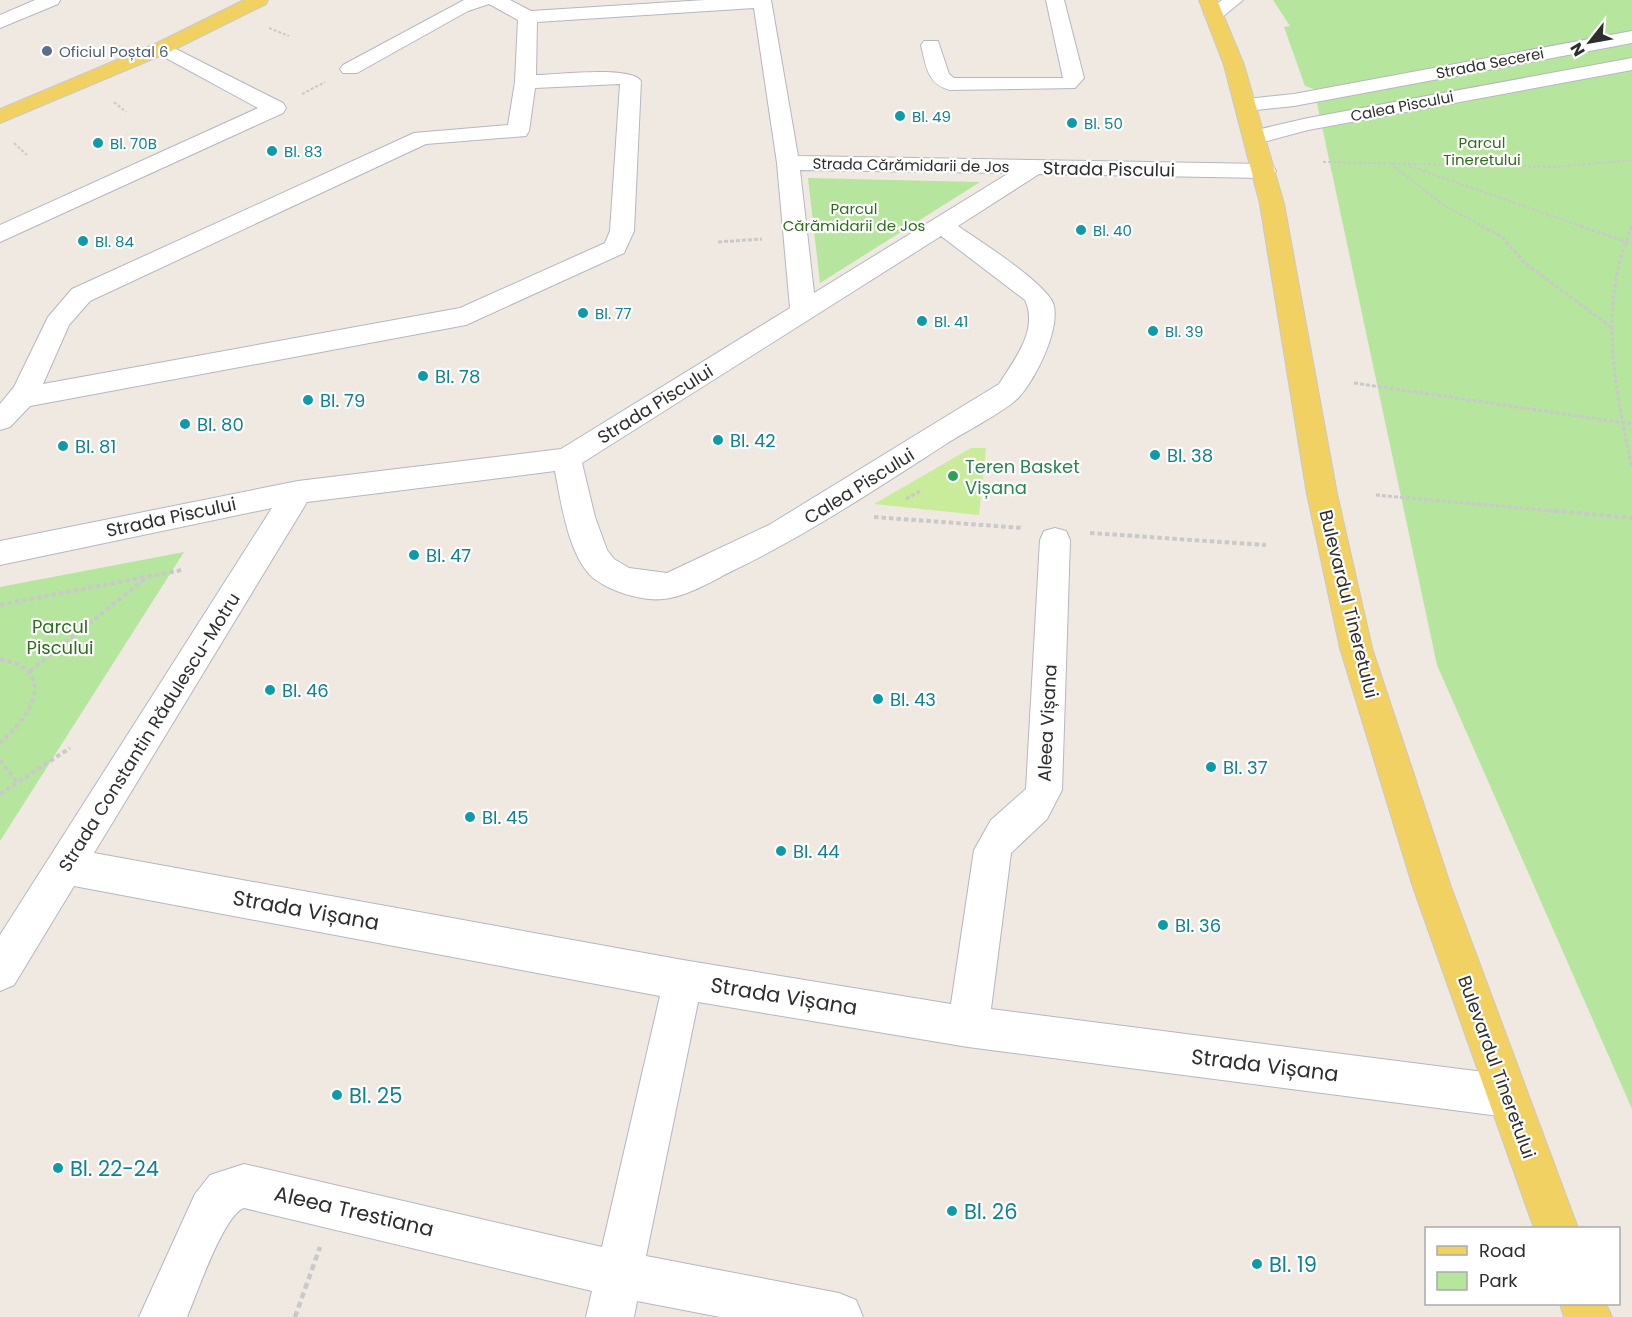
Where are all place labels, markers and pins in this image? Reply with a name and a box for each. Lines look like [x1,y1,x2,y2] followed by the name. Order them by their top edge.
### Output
[59,41,168,62] place label: Oficiul Poștal 6
[40,44,54,58] marker: Oficiul Poștal 6
[912,106,951,127] place label: Bl. 49
[893,109,907,123] marker: Bl. 49
[1084,113,1123,134] place label: Bl. 50
[1065,116,1079,130] marker: Bl. 50
[110,133,157,154] place label: Bl. 70B
[91,136,105,150] marker: Bl. 70B
[284,141,322,162] place label: Bl. 83
[265,144,279,158] marker: Bl. 83
[1093,220,1132,241] place label: Bl. 40
[1074,223,1088,237] marker: Bl. 40
[95,231,134,252] place label: Bl. 84
[76,234,90,248] marker: Bl. 84
[595,303,631,324] place label: Bl. 77
[576,306,590,320] marker: Bl. 77
[934,311,968,332] place label: Bl. 41
[915,314,929,328] marker: Bl. 41
[1165,321,1203,342] place label: Bl. 39
[1146,324,1160,338] marker: Bl. 39
[435,364,480,389] place label: Bl. 78
[416,369,430,383] marker: Bl. 78
[320,388,365,413] place label: Bl. 79
[301,393,315,407] marker: Bl. 79
[197,412,244,437] place label: Bl. 80
[178,417,192,431] marker: Bl. 80
[730,428,776,453] place label: Bl. 42
[711,433,725,447] marker: Bl. 42
[75,434,116,459] place label: Bl. 81
[56,439,70,453] marker: Bl. 81
[1167,443,1213,468] place label: Bl. 38
[1148,448,1162,462] marker: Bl. 38
[965,454,1080,500] place label: Teren Basket Vișana
[946,469,960,483] marker: Teren Basket Vișana
[426,543,471,568] place label: Bl. 47
[407,548,421,562] marker: Bl. 47
[282,678,329,703] place label: Bl. 46
[263,683,277,697] marker: Bl. 46
[890,687,936,712] place label: Bl. 43
[871,692,885,706] marker: Bl. 43
[1223,755,1268,780] place label: Bl. 37
[1204,760,1218,774] marker: Bl. 37
[482,805,529,830] place label: Bl. 45
[463,810,477,824] marker: Bl. 45
[793,839,840,864] place label: Bl. 44
[774,844,788,858] marker: Bl. 44
[1175,913,1221,938] place label: Bl. 36
[1156,918,1170,932] marker: Bl. 36
[349,1081,402,1110] place label: Bl. 25
[330,1088,344,1102] marker: Bl. 25
[70,1154,159,1183] place label: Bl. 22-24
[51,1161,65,1175] marker: Bl. 22-24
[964,1197,1017,1226] place label: Bl. 26
[945,1204,959,1218] marker: Bl. 26
[1269,1250,1317,1279] place label: Bl. 19
[1250,1257,1264,1271] marker: Bl. 19

